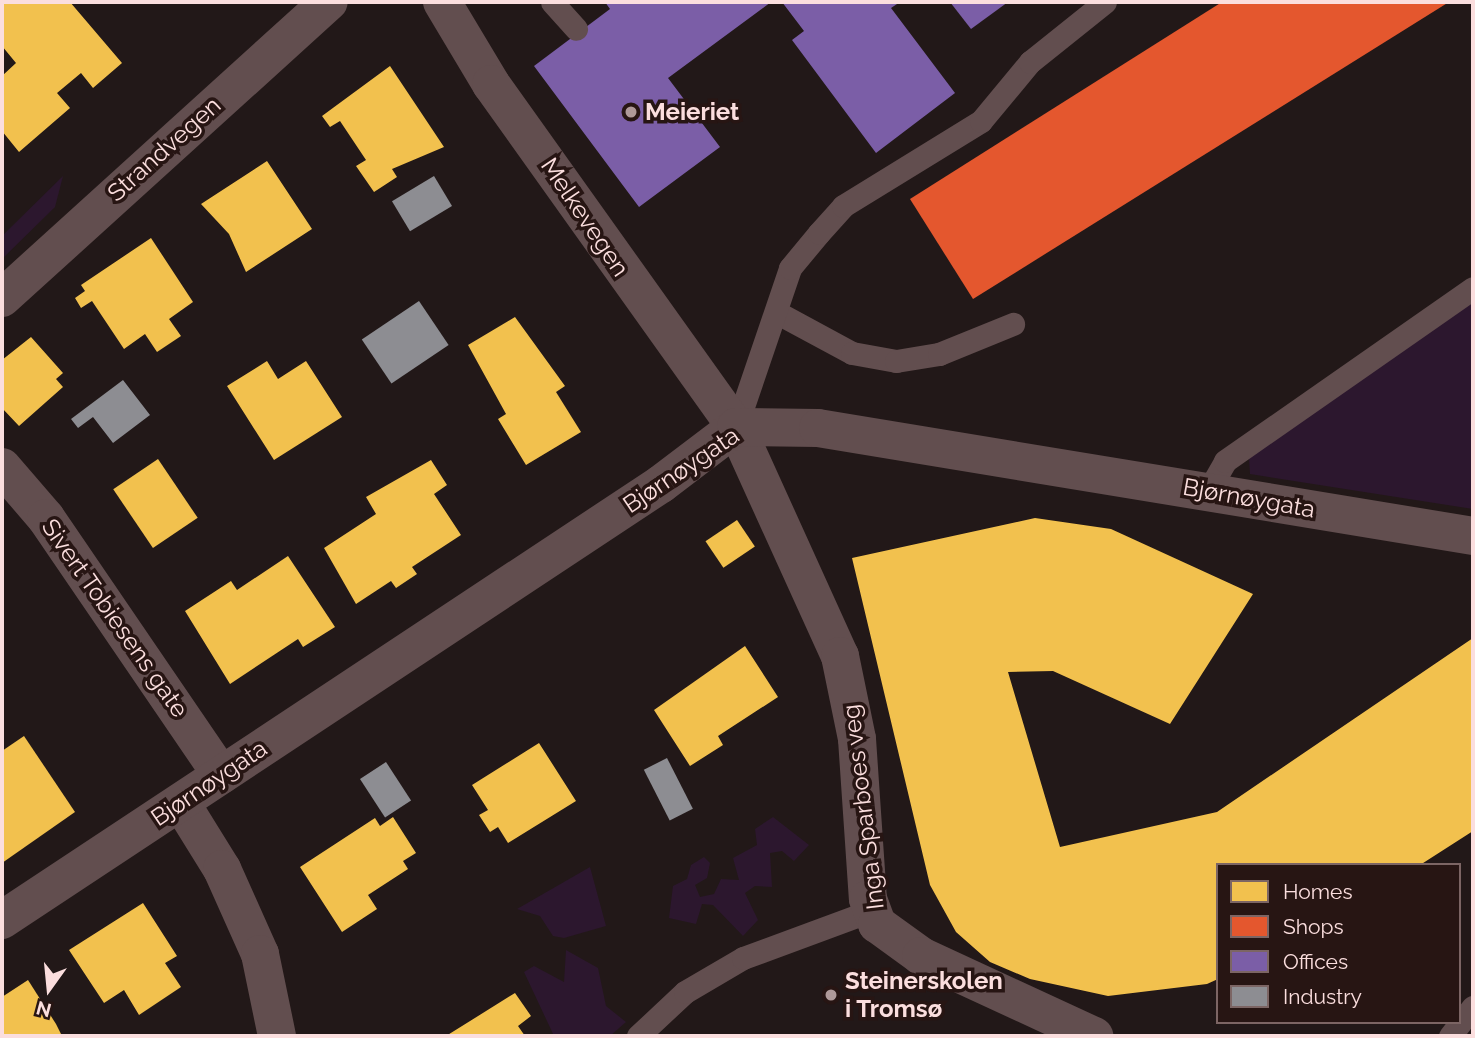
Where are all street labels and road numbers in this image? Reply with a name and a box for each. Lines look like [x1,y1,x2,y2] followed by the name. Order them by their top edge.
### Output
[102,91,226,207] street label: Strandvegen
[535,152,635,282] street label: Melkevegen
[618,421,744,519] street label: Bjørnøygata
[1181,472,1317,524] street label: Bjørnøygata
[35,513,195,723] street label: Sivert Tobiesens gate
[836,703,890,911] street label: Inga Sparboes veg
[146,734,272,832] street label: Bjørnøygata

